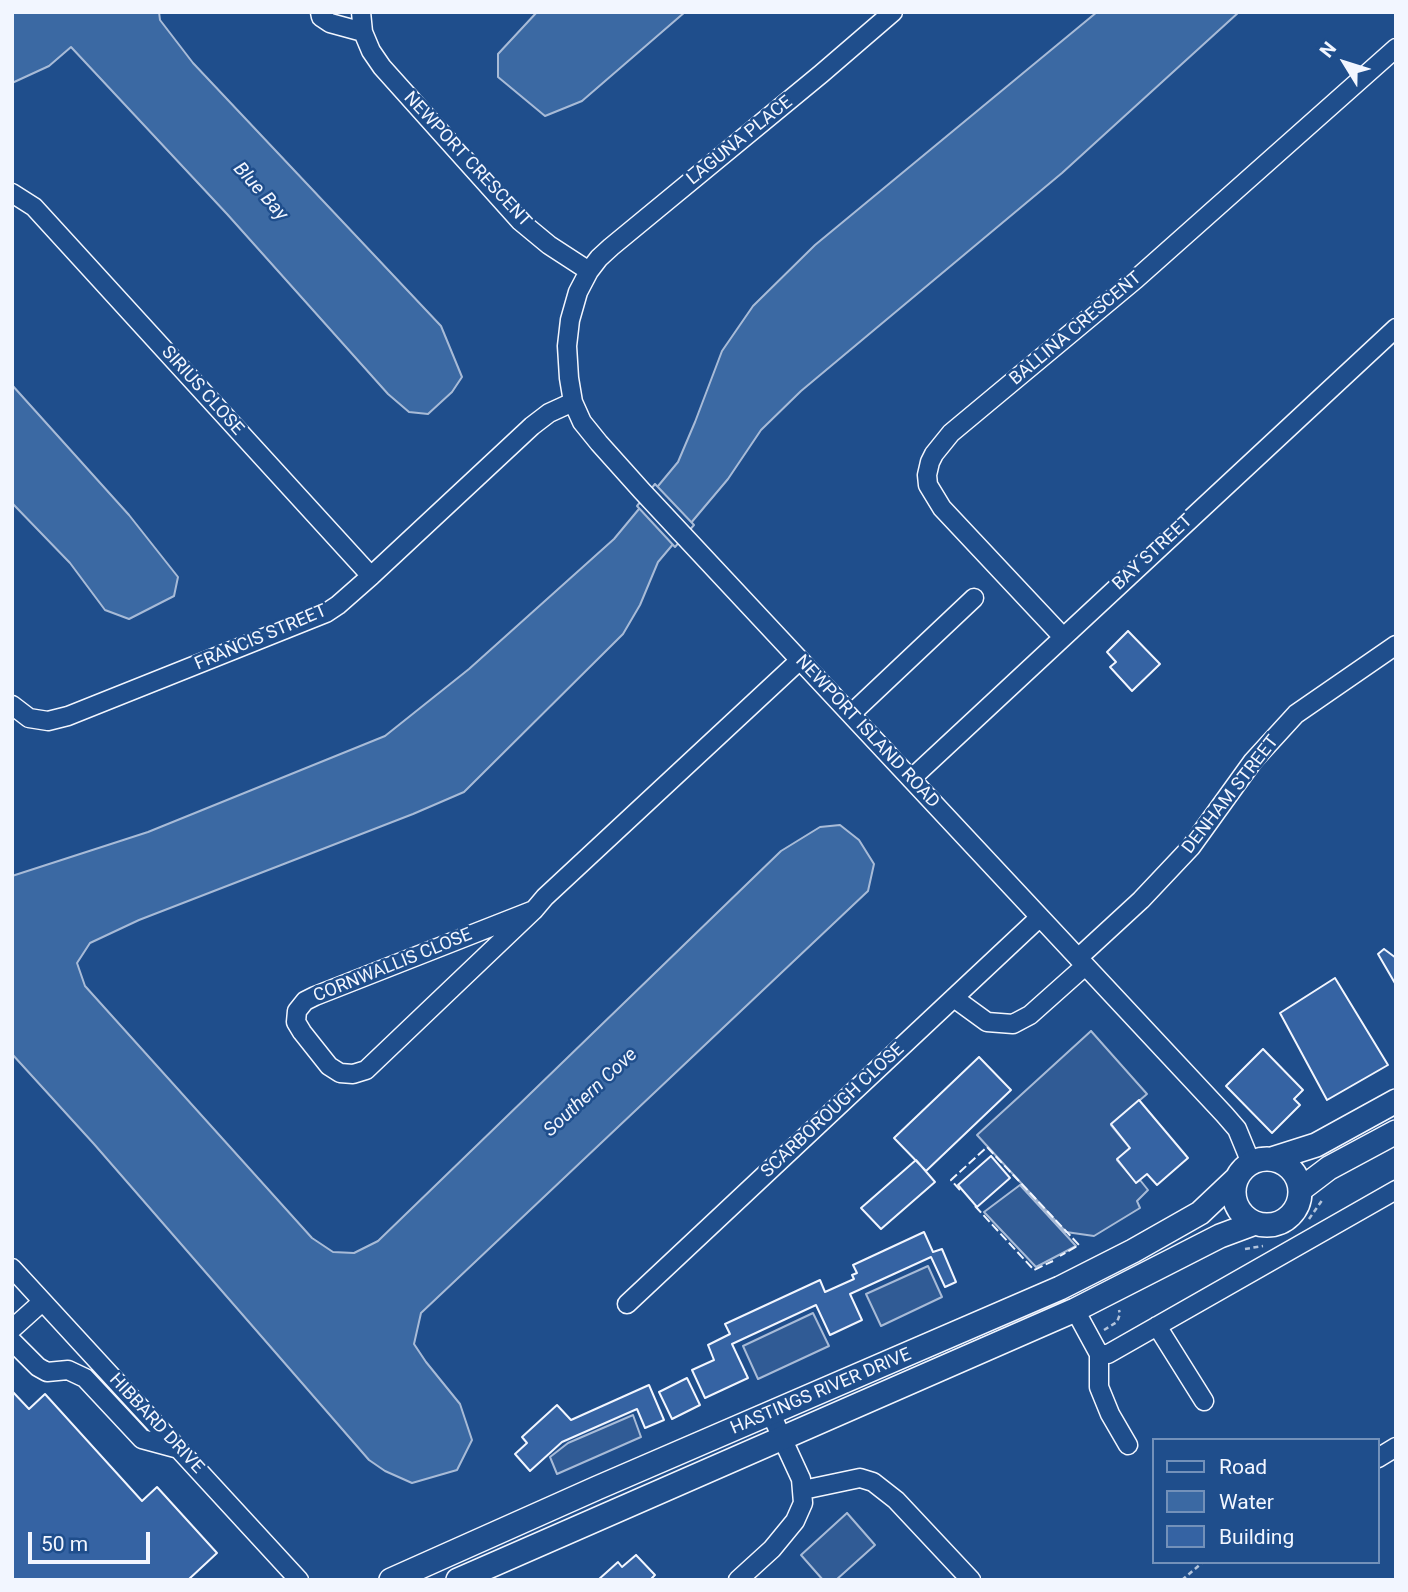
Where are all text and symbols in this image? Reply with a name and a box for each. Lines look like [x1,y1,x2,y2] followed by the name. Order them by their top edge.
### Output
[1310,28,1380,98] north arrow
[1315,37,1341,62] text: N
[399,88,535,232] street label: NEWPORT CRESCENT
[683,92,797,190] street label: LAGUNA PLACE
[228,158,292,226] water label: Blue Bay
[1006,268,1146,390] street label: BALLINA CRESCENT
[156,342,248,440] street label: SIRIUS CLOSE
[1109,511,1197,595] street label: BAY STREET
[192,600,330,676] street label: FRANCIS STREET
[790,651,944,813] street label: NEWPORT ISLAND ROAD
[1178,732,1284,858] street label: DENHAM STREET
[311,924,475,1008] street label: CORNWALLIS CLOSE
[757,1039,909,1183] street label: SCARBOROUGH CLOSE
[539,1044,643,1142] water label: Southern Cove
[727,1344,915,1440] street label: HASTINGS RIVER DRIVE
[104,1370,208,1478] street label: HIBBARD DRIVE
[1152,1438,1380,1564] legend
[1219,1455,1267,1479] text: Road
[1219,1490,1274,1514] text: Water
[32,1518,154,1562] scale bar
[1219,1525,1294,1549] text: Building
[41,1532,88,1556] text: 50 m

